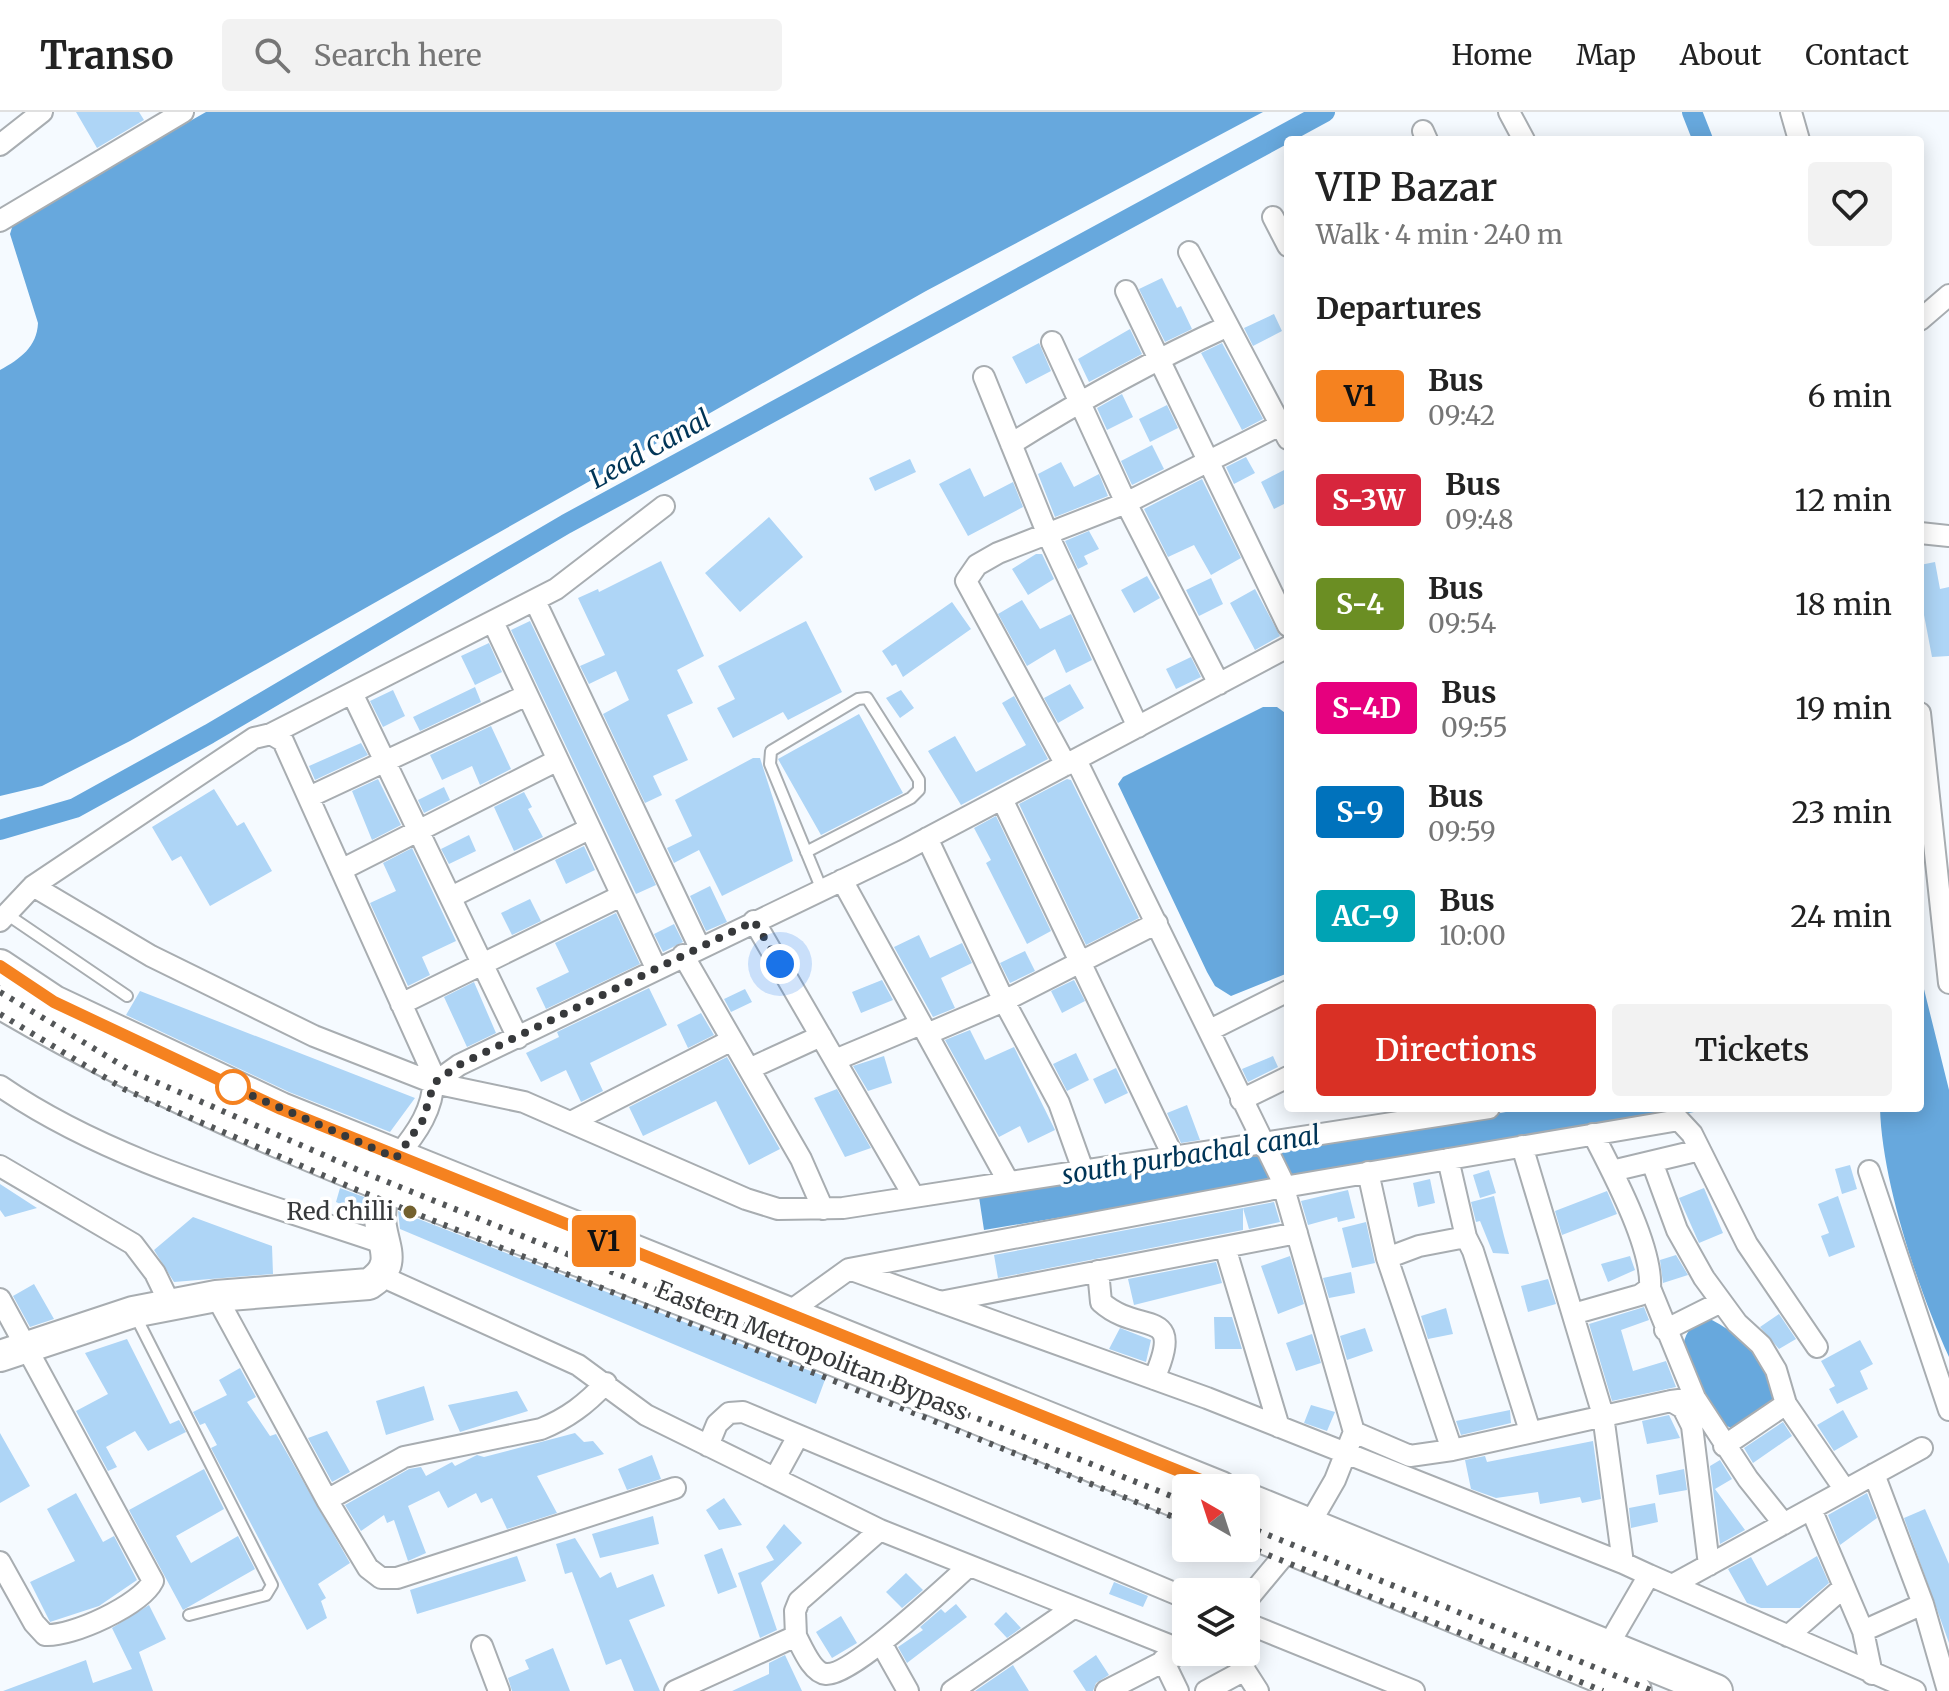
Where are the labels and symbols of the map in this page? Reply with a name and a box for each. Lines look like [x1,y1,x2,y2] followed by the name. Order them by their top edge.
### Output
[583,402,716,495] water label: Lead Canal
[760,944,800,984] your location
[216,1070,250,1104] unlabelled marker
[1060,1118,1322,1191] water label: south purbachal canal
[286,1196,394,1227] place label: Red chilli
[401,1203,419,1221] marker: Red chilli
[568,1215,640,1267] line badge: V1
[651,1274,973,1427] street label: Eastern Metropolitan Bypass
[1172,1474,1260,1562] north arrow

